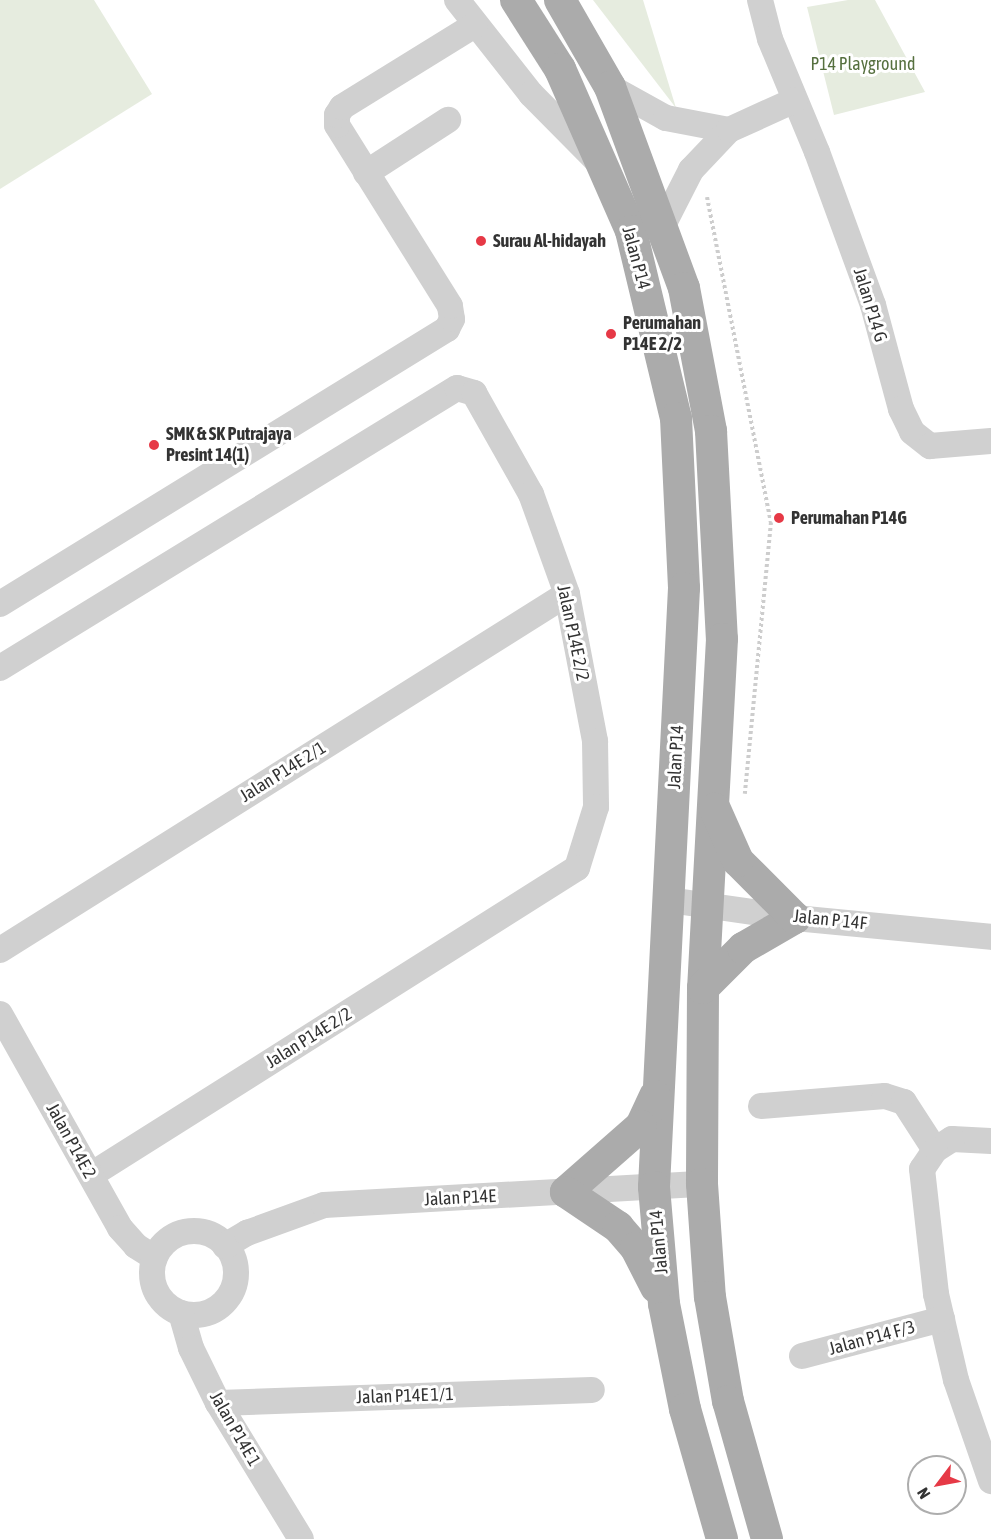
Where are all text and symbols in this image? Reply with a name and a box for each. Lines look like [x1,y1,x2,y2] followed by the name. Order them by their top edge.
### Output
[810,53,916,75] park label: P14 Playground
[617,224,655,292] street label: Jalan P14
[493,230,606,252] place label: Surau Al-hidayah
[474,234,488,248] marker: Surau Al-hidayah
[849,265,891,345] street label: Jalan P14 G
[623,313,701,356] place label: Perumahan P14E 2/2
[604,327,618,341] marker: Perumahan P14E 2/2
[166,424,292,466] place label: SMK & SK Putrajaya Presint 14(1)
[147,438,161,452] marker: SMK & SK Putrajaya Presint 14(1)
[791,507,907,529] place label: Perumahan P14G
[772,511,786,525] marker: Perumahan P14G
[552,583,594,683] street label: Jalan P14E 2/2
[664,724,688,790] street label: Jalan P14
[236,737,330,807] street label: Jalan P14E 2/1
[792,905,868,935] street label: Jalan P 14F
[262,1003,356,1073] street label: Jalan P14E 2/2
[41,1100,101,1182] street label: Jalan P14E 2
[424,1185,496,1211] street label: Jalan P14E
[645,1209,673,1275] street label: Jalan P14
[826,1316,918,1360] street label: Jalan P14 F/3
[356,1384,454,1408] street label: Jalan P14E 1/1
[205,1388,265,1470] street label: Jalan P14E 1
[907,1455,967,1515] north arrow
[913,1485,934,1502] text: N

